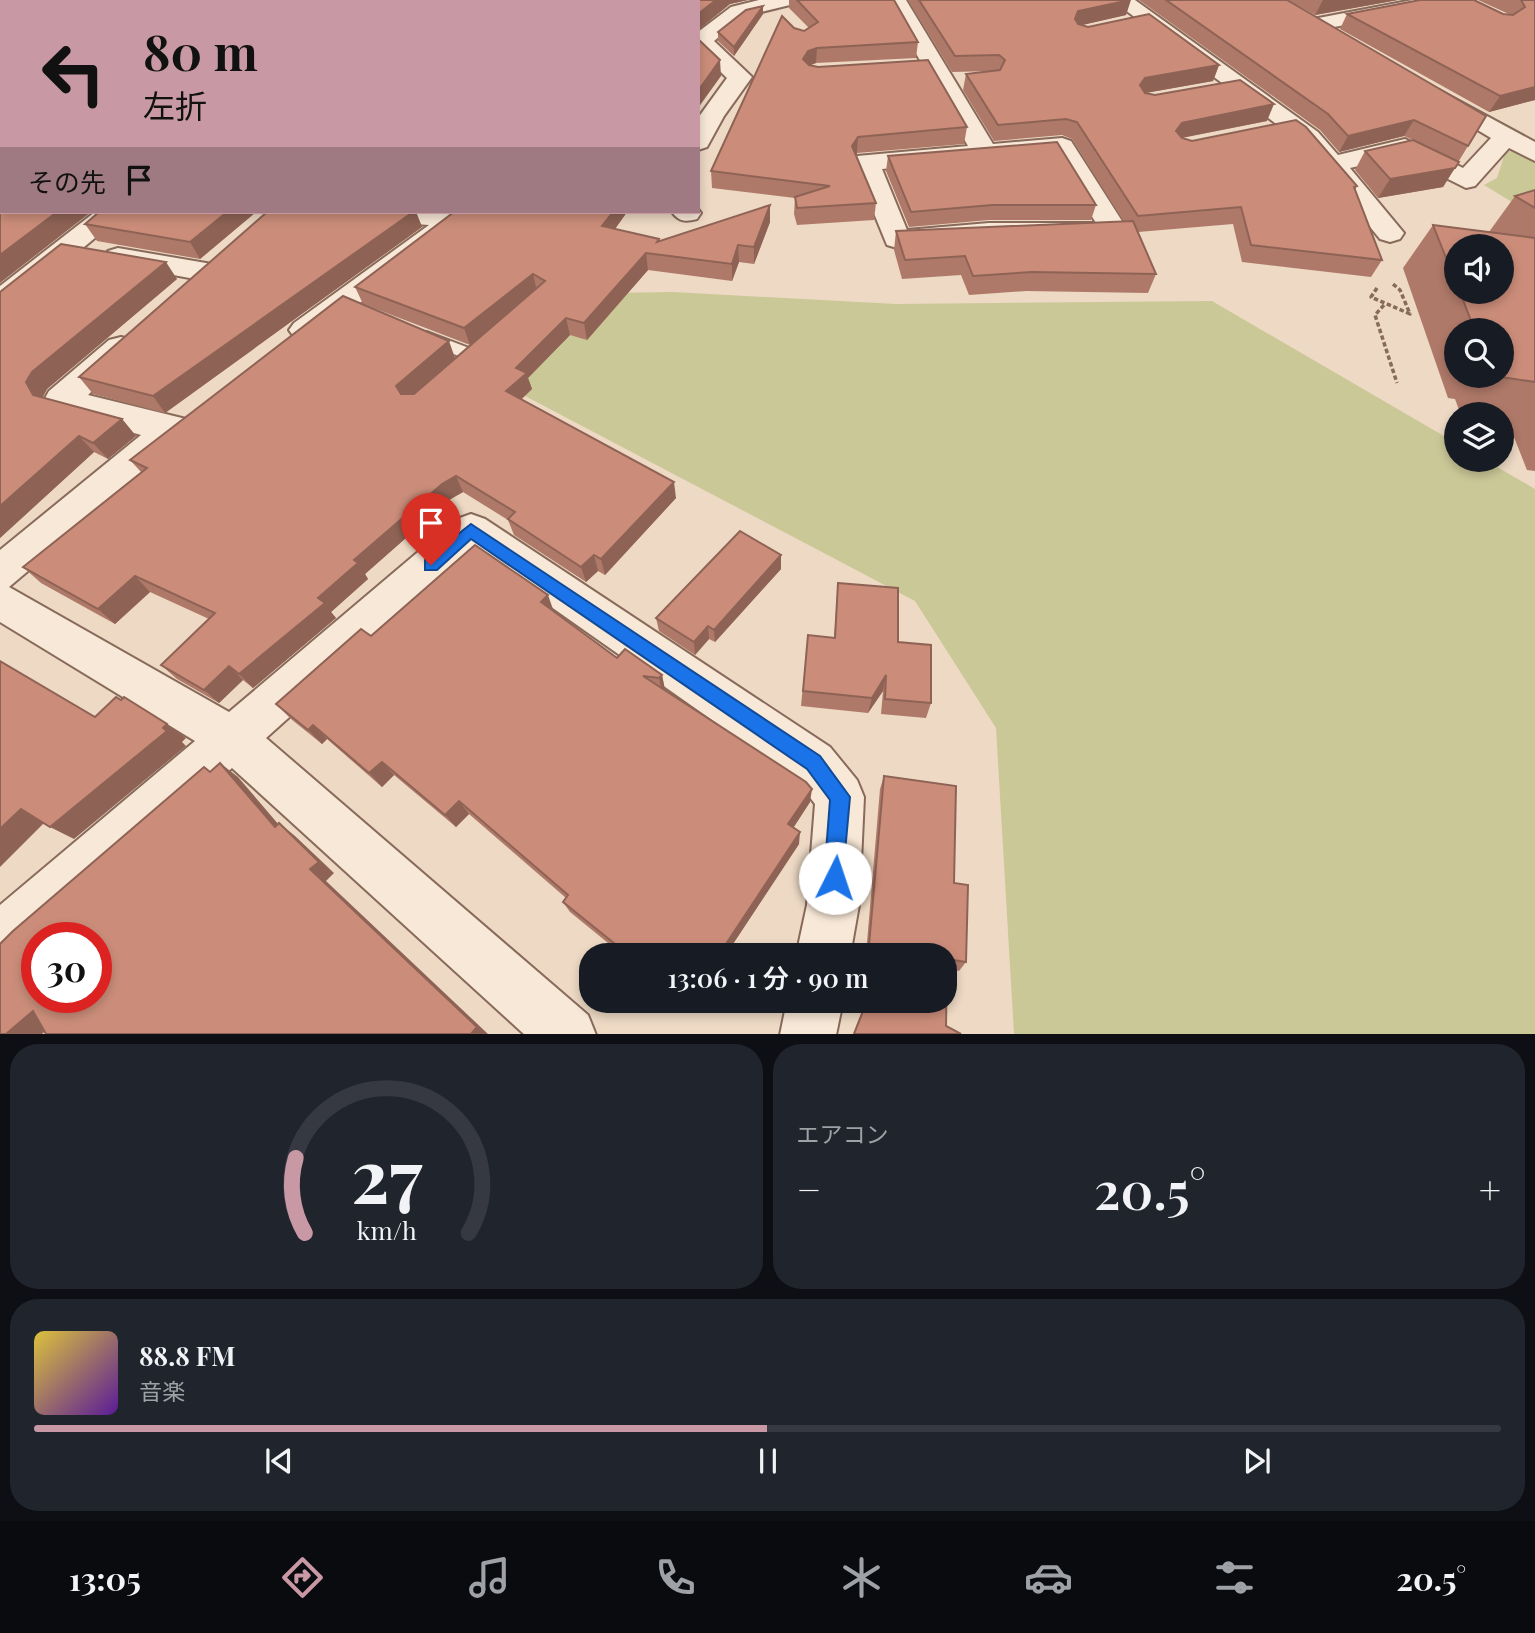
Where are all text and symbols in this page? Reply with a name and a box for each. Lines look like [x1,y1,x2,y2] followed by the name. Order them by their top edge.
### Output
[143,18,258,83] text: 80 m
[28,28,119,119] icon: left
[143,83,207,126] text: 左折
[120,161,158,199] icon: arrive
[28,164,106,199] text: その先
[1444,234,1514,472] map controls
[1444,234,1514,304] button: sound
[1444,318,1514,388] button: search
[1444,402,1514,472] button: layers
[401,493,461,565] pin
[412,504,450,542] icon: arrive
[798,841,872,915] position arrow
[21,922,112,1013] speed limit sign: 30
[667,960,869,995] text: 13:06 · 1 分 · 90 m
[797,1118,889,1149] text: エアコン
[351,1124,423,1221] text: 27
[1094,1154,1206,1223] text: 20.5°
[797,1163,821,1214] text: −
[1479,1163,1501,1214] text: +
[356,1212,417,1245] text: km/h
[139,1338,235,1373] text: 88.8 FM
[139,1375,185,1406] text: 音楽
[260,1442,298,1480] icon: previous
[749,1442,787,1480] icon: pause
[1238,1442,1276,1480] icon: next
[278,1553,327,1602] icon: directions
[465,1553,514,1602] icon: music
[651,1553,700,1602] icon: phone
[837,1553,886,1602] icon: climate
[1024,1553,1073,1602] icon: car
[1210,1553,1259,1602] icon: filters
[69,1556,141,1599] text: 13:05
[1396,1556,1466,1599] text: 20.5°

